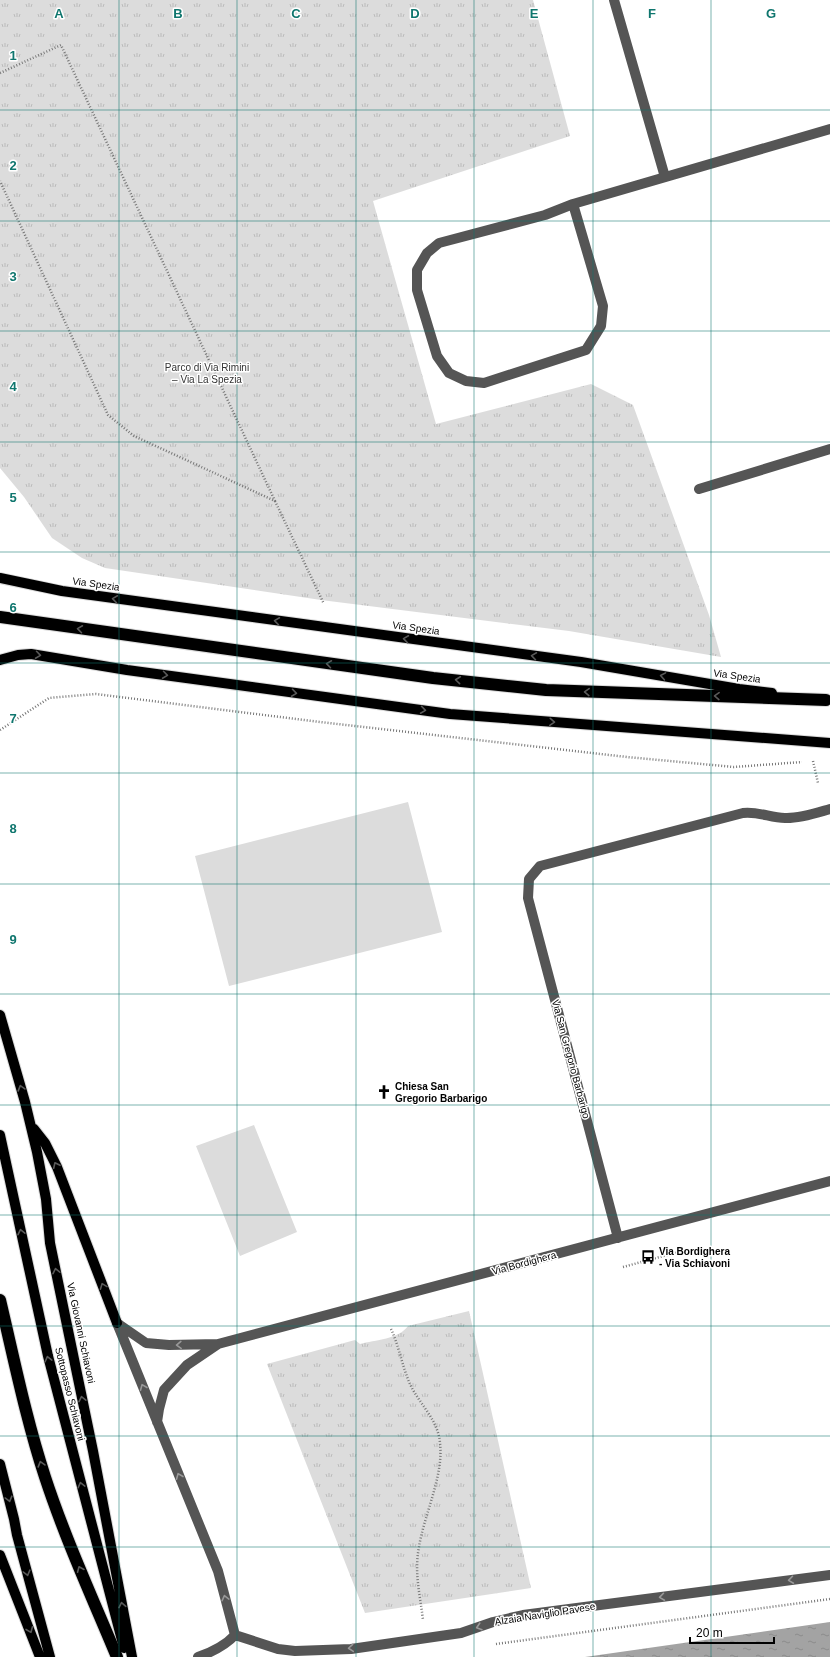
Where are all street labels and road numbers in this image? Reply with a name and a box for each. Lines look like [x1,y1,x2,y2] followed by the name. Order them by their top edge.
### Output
[72,575,121,593] street label: Via Spezia
[392,619,441,637] street label: Via Spezia
[713,667,762,685] street label: Via Spezia
[550,998,592,1120] street label: Via San Gregorio Barbarigo
[491,1249,558,1277] street label: Via Bordighera
[65,1282,97,1384] street label: Via Giovanni Schiavoni
[53,1346,87,1442] street label: Sottopasso Schiavoni
[494,1601,597,1627] street label: Alzaia Naviglio Pavese

